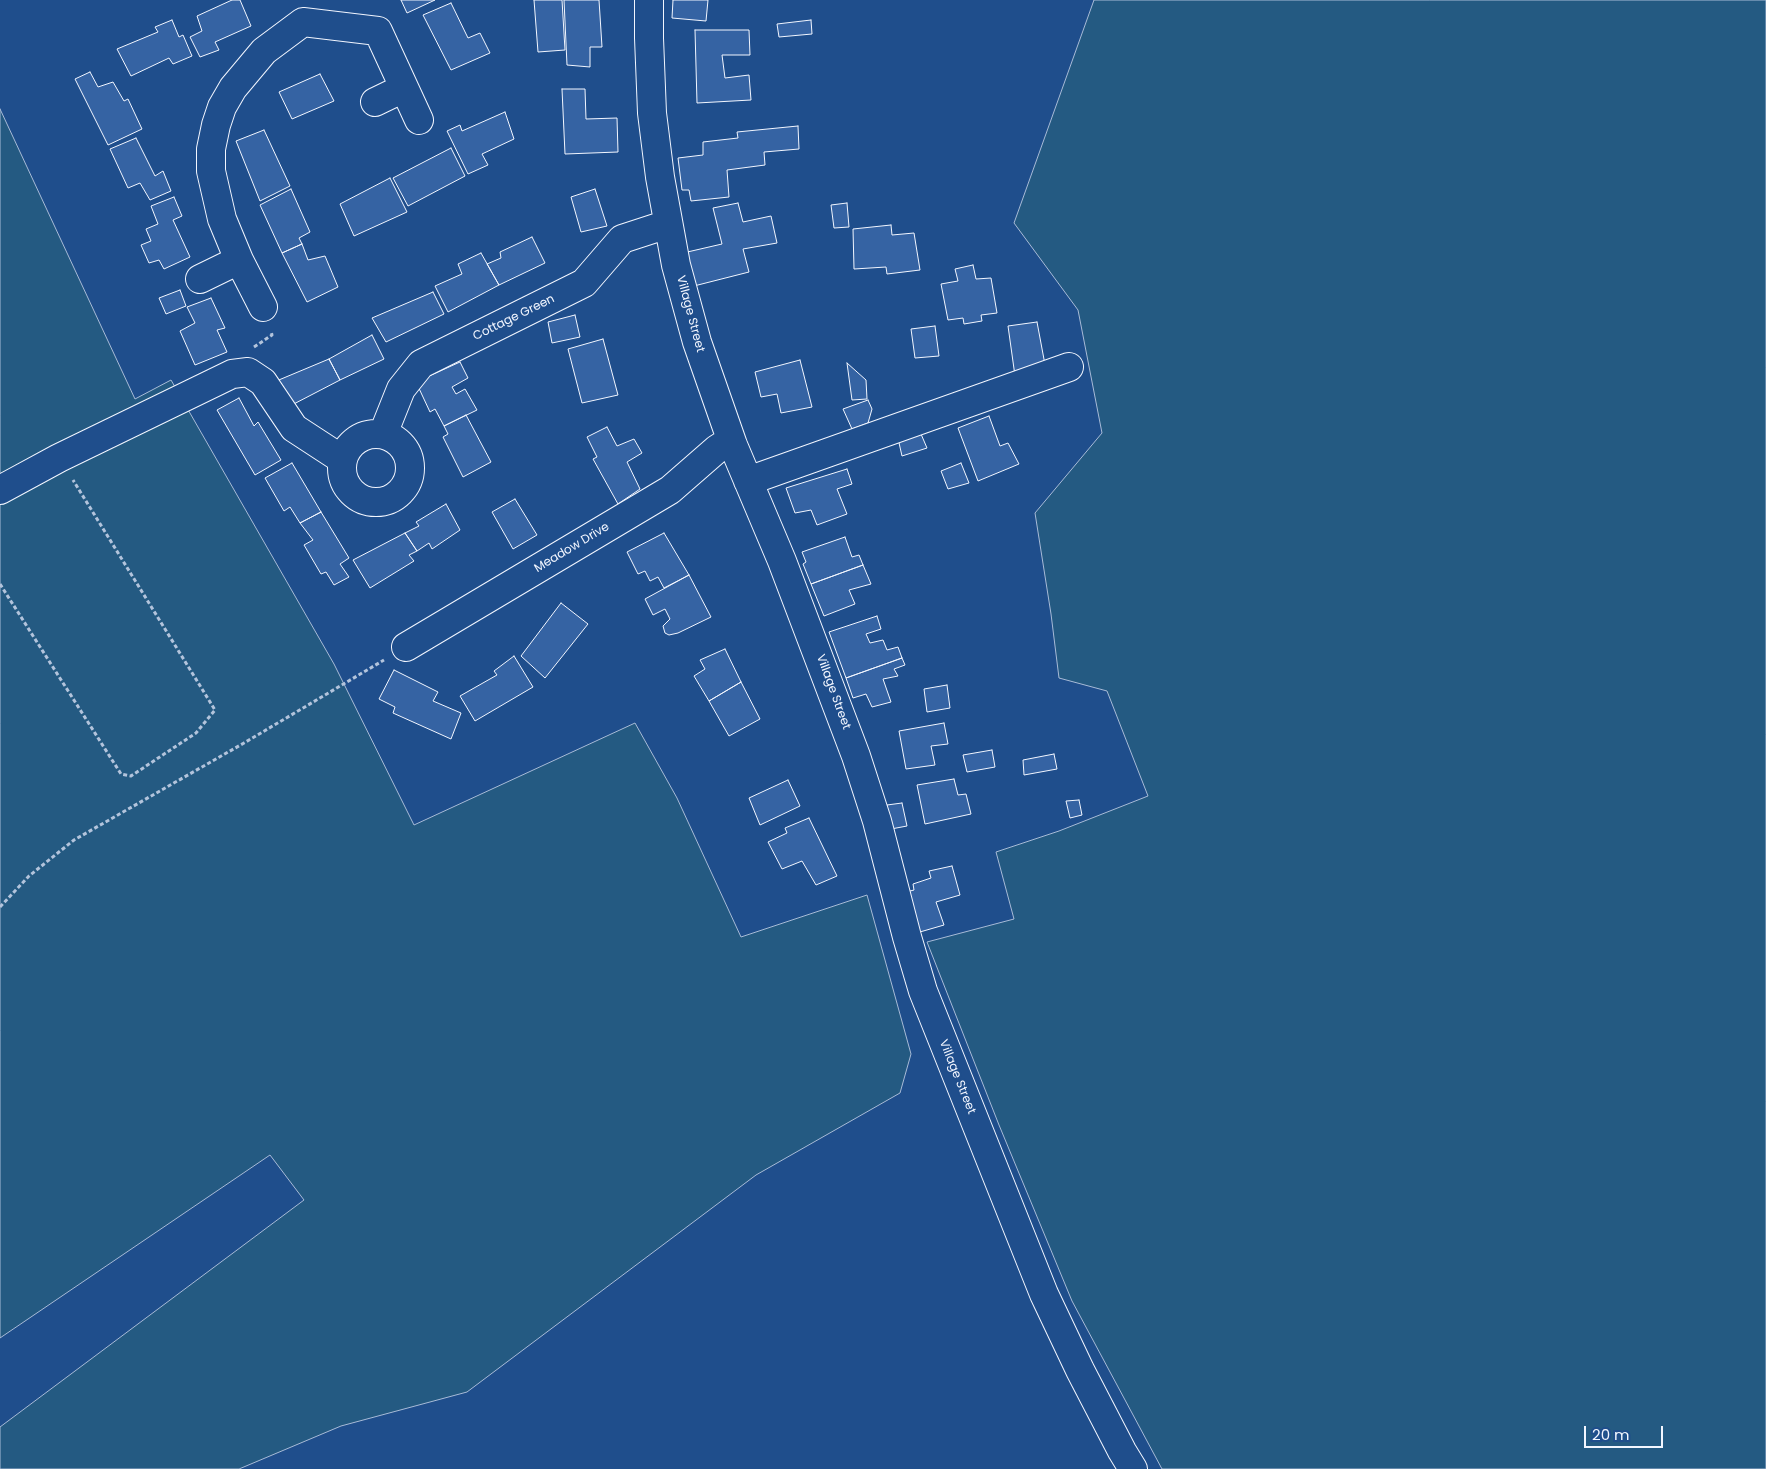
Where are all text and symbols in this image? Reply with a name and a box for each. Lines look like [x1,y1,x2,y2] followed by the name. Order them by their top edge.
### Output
[673,274,707,354] street label: Village Street
[471,292,557,344] street label: Cottage Green
[532,520,612,576] street label: Meadow Drive
[813,652,853,732] street label: Village Street
[936,1038,978,1116] street label: Village Street
[1586,1416,1665,1448] scale bar
[1592,1424,1630,1445] text: 20 m

